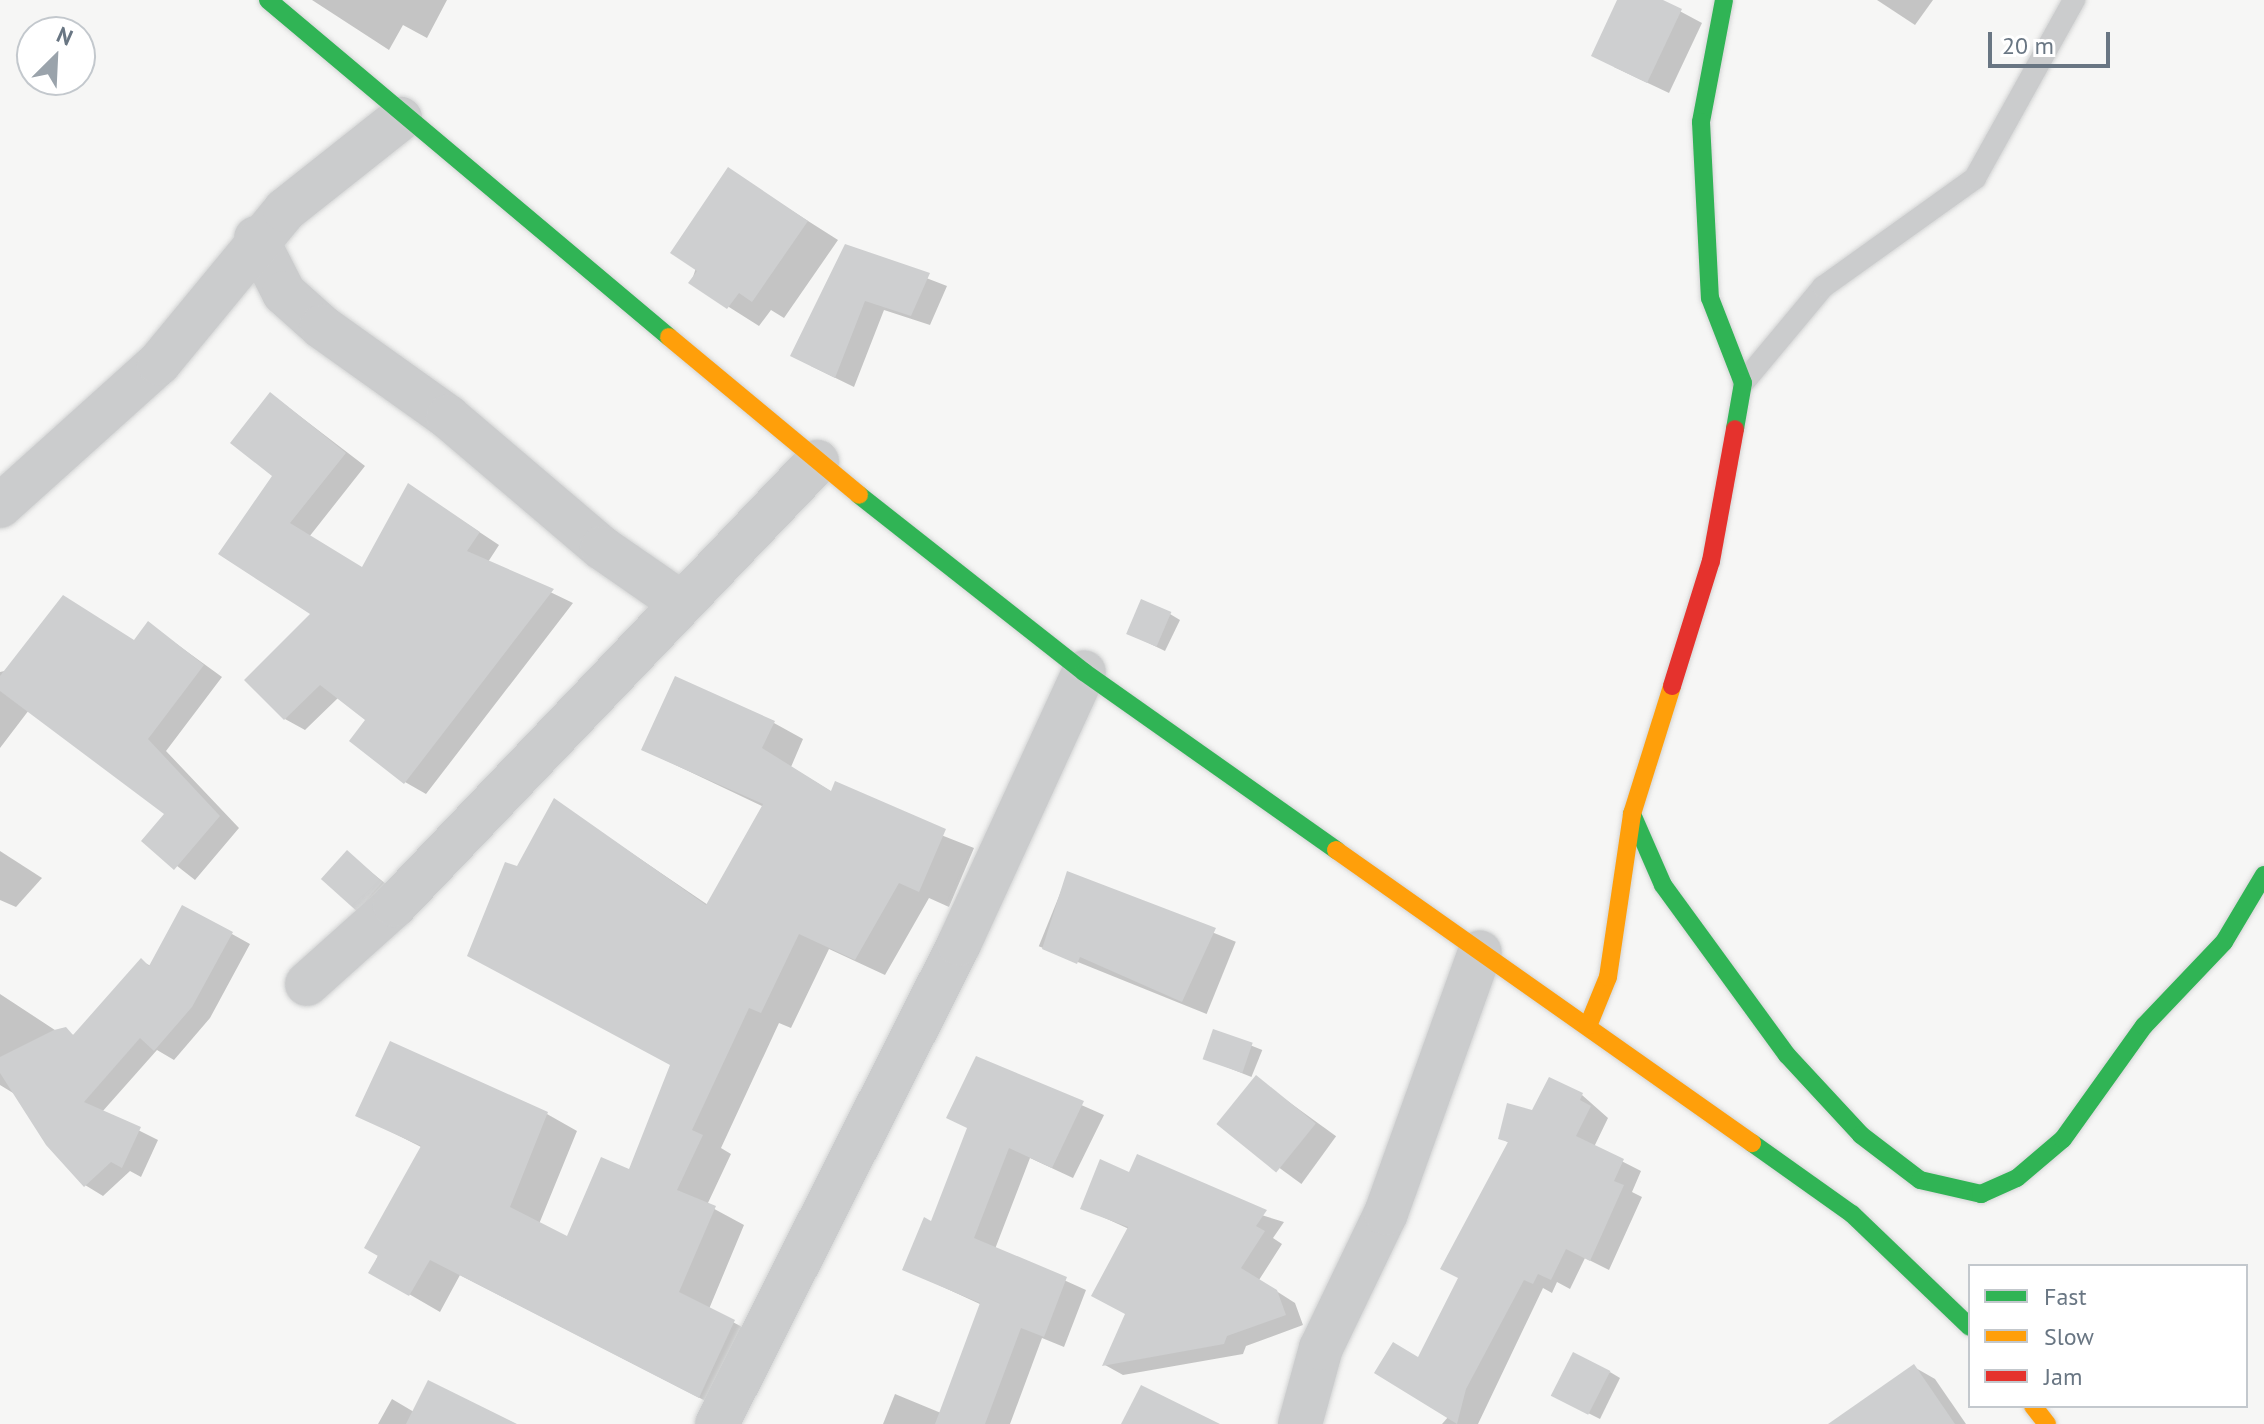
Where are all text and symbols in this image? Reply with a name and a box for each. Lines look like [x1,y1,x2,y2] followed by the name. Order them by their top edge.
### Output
[16,16,96,96] north arrow
[1992,16,2114,66] scale bar
[53,20,77,52] text: N
[2002,30,2054,61] text: 20 m
[1968,1264,2248,1408] legend
[2044,1281,2087,1312] text: Fast
[2044,1321,2094,1352] text: Slow
[2044,1361,2082,1392] text: Jam

